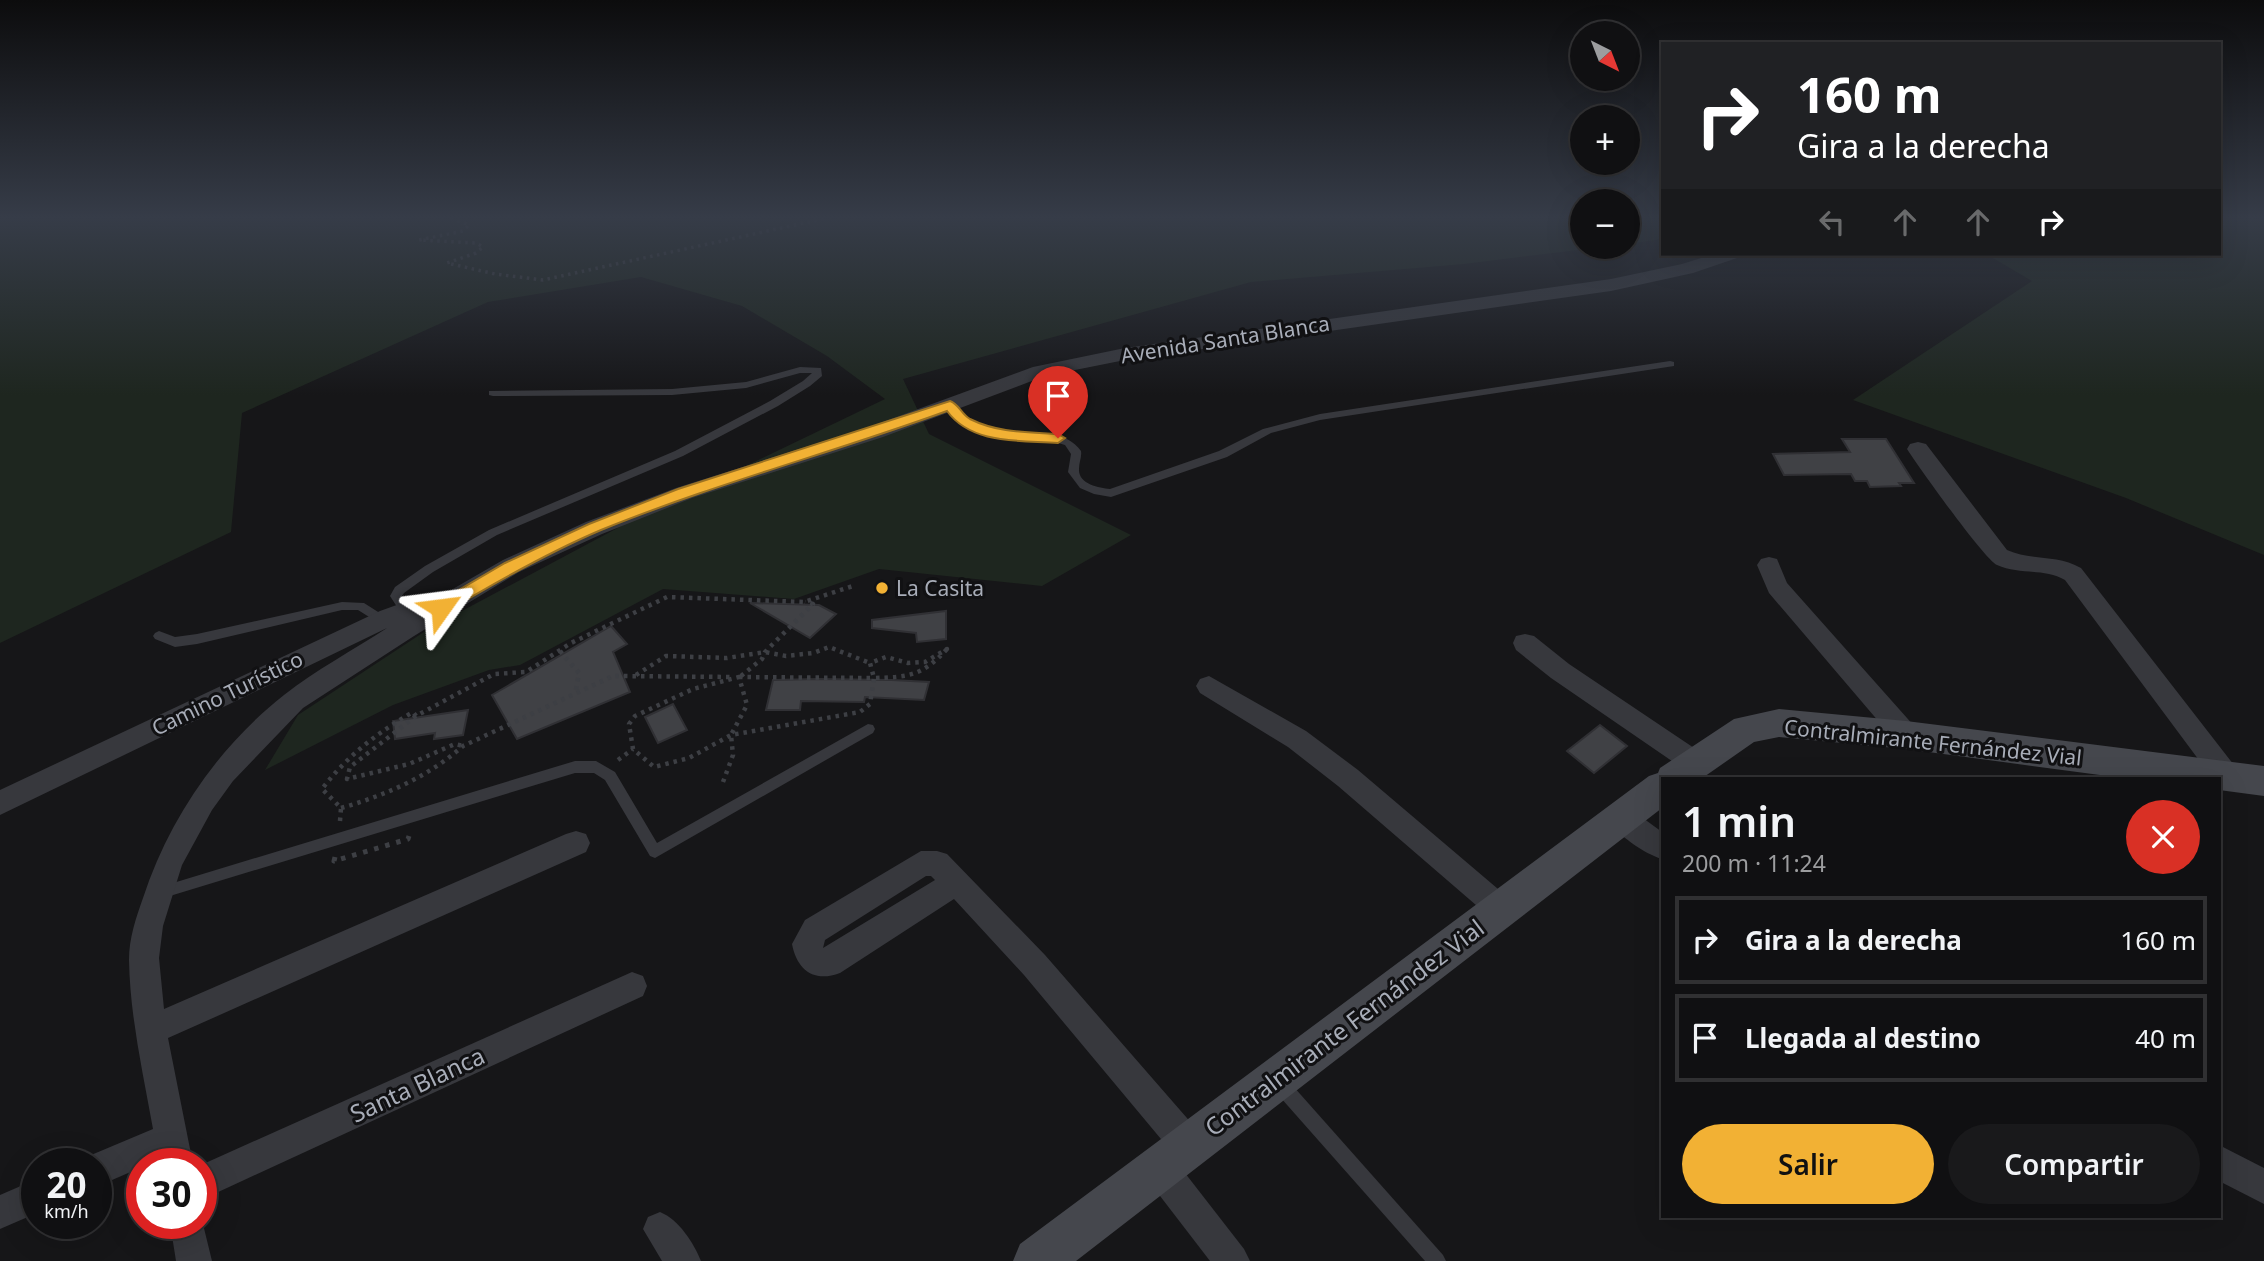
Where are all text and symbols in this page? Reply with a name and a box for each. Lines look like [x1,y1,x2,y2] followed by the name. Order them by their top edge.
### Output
[1570,21,1640,91] north arrow
[1570,21,1640,259] map controls
[1797,61,1942,127] text: 160 m
[1682,70,1773,161] icon: right
[1570,105,1640,175] button: +
[1797,124,2050,167] text: Gira a la derecha
[1570,189,1640,259] button: −
[1813,203,1851,241] icon: left
[1886,203,1924,241] icon: ahead
[1959,203,1997,241] icon: ahead
[2032,203,2070,241] icon: right
[1118,309,1332,369] street label: Avenida Santa Blanca
[1028,366,1088,438] pin
[1039,377,1077,415] icon: arrive
[404,571,478,645] position arrow
[896,574,984,602] place label: La Casita
[874,580,890,596] marker: La Casita
[147,644,307,742] street label: Camino Turístico
[1783,712,2083,772] street label: Contralmirante Fernández Vial
[1682,792,1796,849] text: 1 min
[2126,800,2200,874] button: close
[1682,847,1826,879] text: 200 m · 11:24
[1198,911,1490,1143] street label: Contralmirante Fernández Vial
[1686,921,1724,959] icon: right
[1745,922,1962,958] text: Gira a la derecha
[2120,922,2196,958] text: 160 m
[1686,1019,1724,1057] icon: arrive
[1745,1020,1981,1056] text: Llegada al destino
[2135,1020,2196,1056] text: 40 m
[344,1038,490,1130] street label: Santa Blanca
[1682,1124,1934,1204] button: Salir
[1948,1124,2200,1204] button: Compartir
[126,1148,217,1239] speed limit sign: 30
[46,1161,87,1208] text: 20
[44,1199,89,1223] text: km/h

